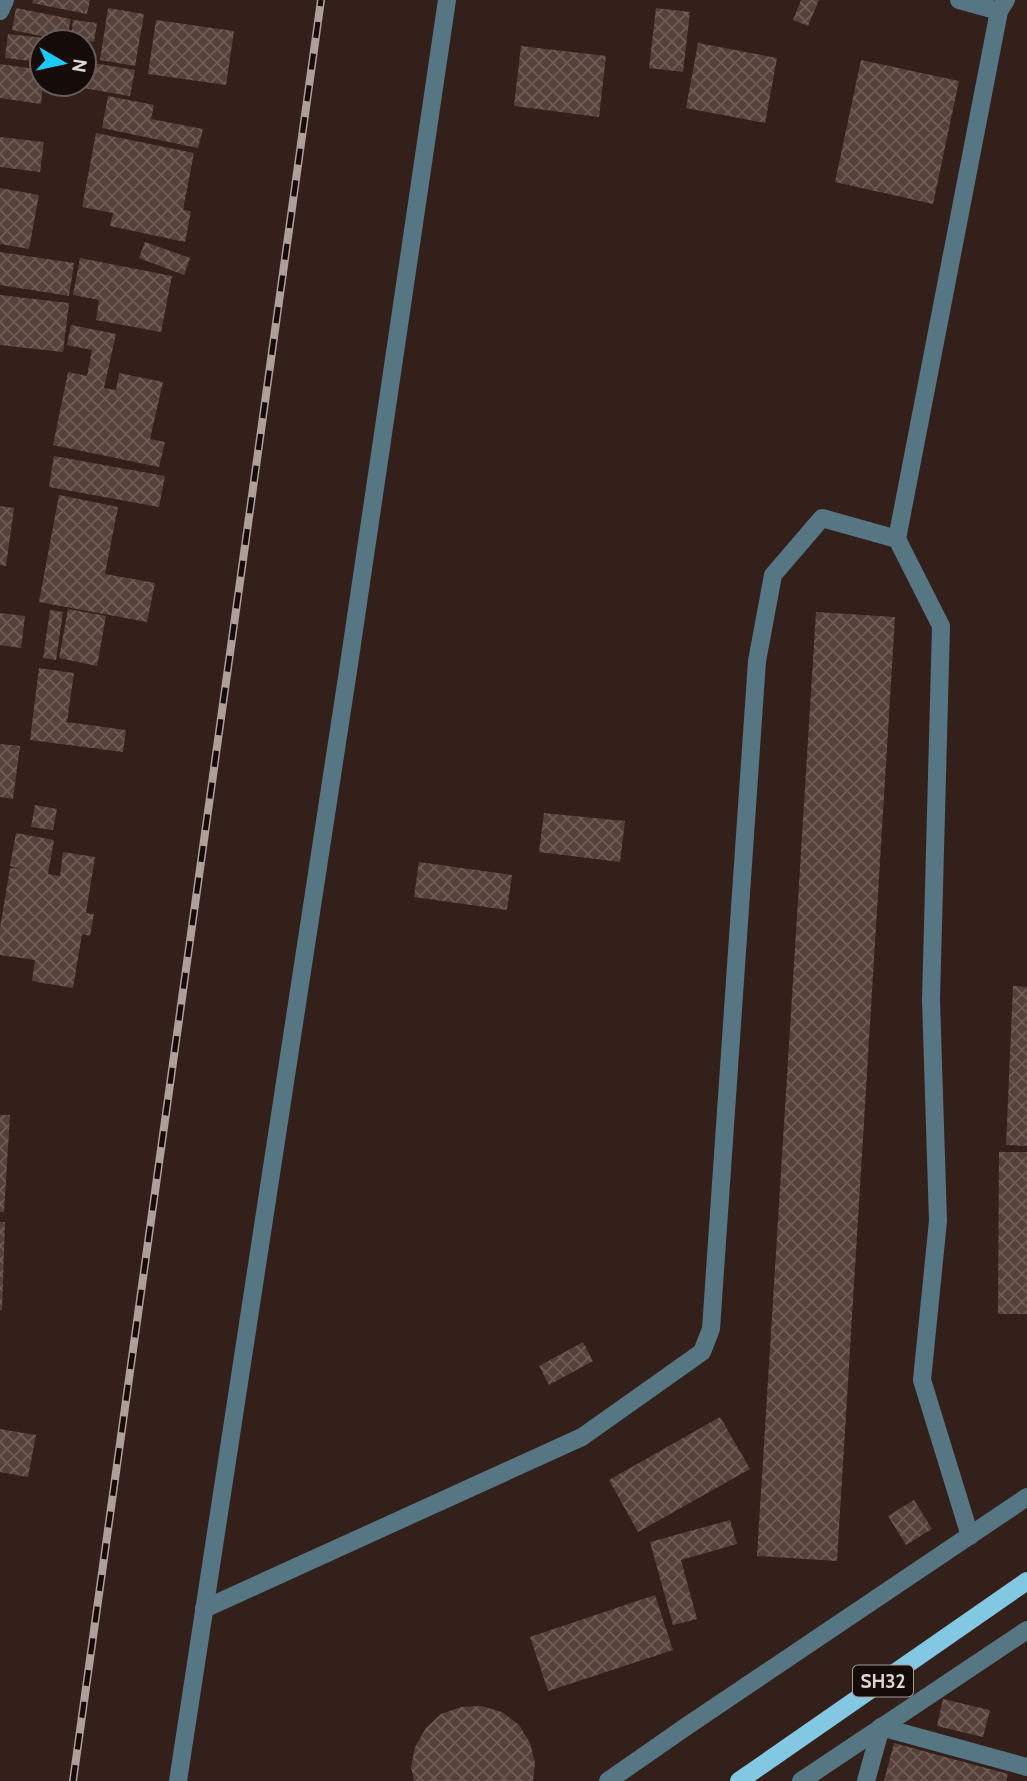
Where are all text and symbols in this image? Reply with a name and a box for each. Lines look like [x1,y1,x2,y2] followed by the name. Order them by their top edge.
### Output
[28,28,98,98] north arrow
[67,57,92,74] text: N
[853,1666,913,1696] road number: SH32

